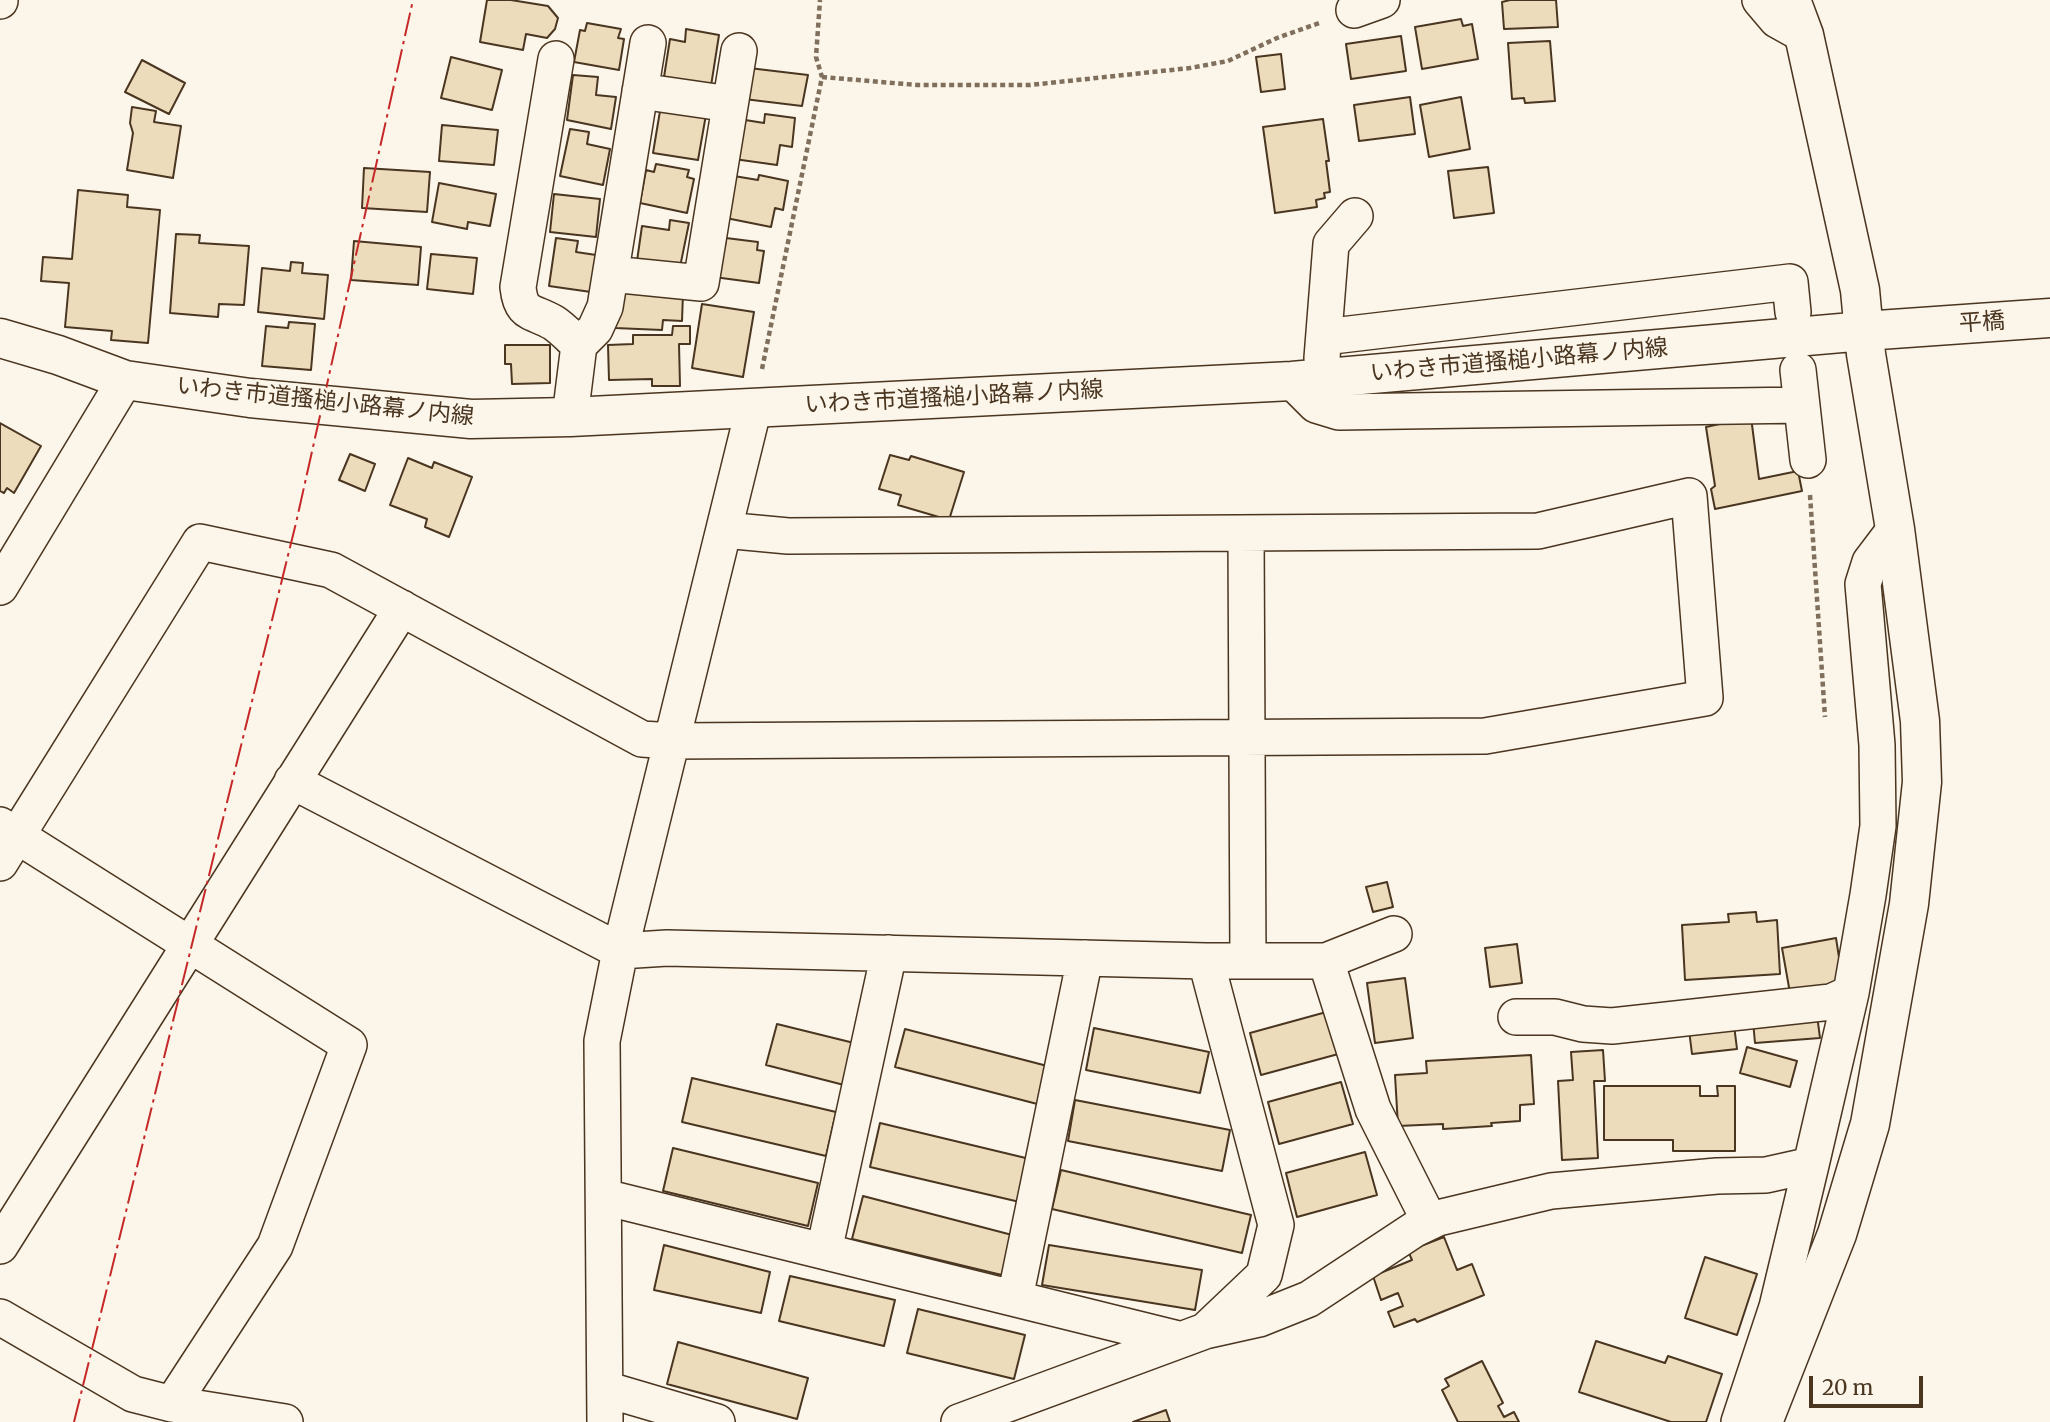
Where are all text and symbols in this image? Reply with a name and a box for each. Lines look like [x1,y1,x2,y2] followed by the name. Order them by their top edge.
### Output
[1958,308,2006,338] street label: 平橋
[1369,334,1669,388] street label: いわき市道搔槌小路幕ノ内線
[175,373,475,431] street label: いわき市道搔槌小路幕ノ内線
[804,376,1104,420] street label: いわき市道搔槌小路幕ノ内線
[1812,1362,1926,1406] scale bar
[1822,1374,1873,1401] text: 20 m

